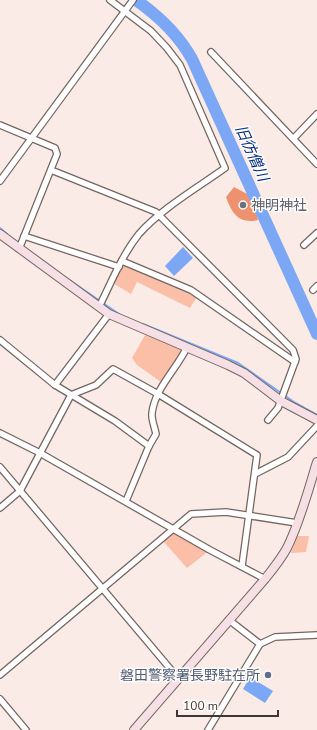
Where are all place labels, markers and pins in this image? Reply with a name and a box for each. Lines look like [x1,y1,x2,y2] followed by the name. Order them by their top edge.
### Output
[251,196,307,215] place label: 神明神社
[238,200,248,210] marker: 神明神社
[120,666,260,685] place label: 磐田警察署長野駐在所
[263,670,273,680] marker: 磐田警察署長野駐在所

